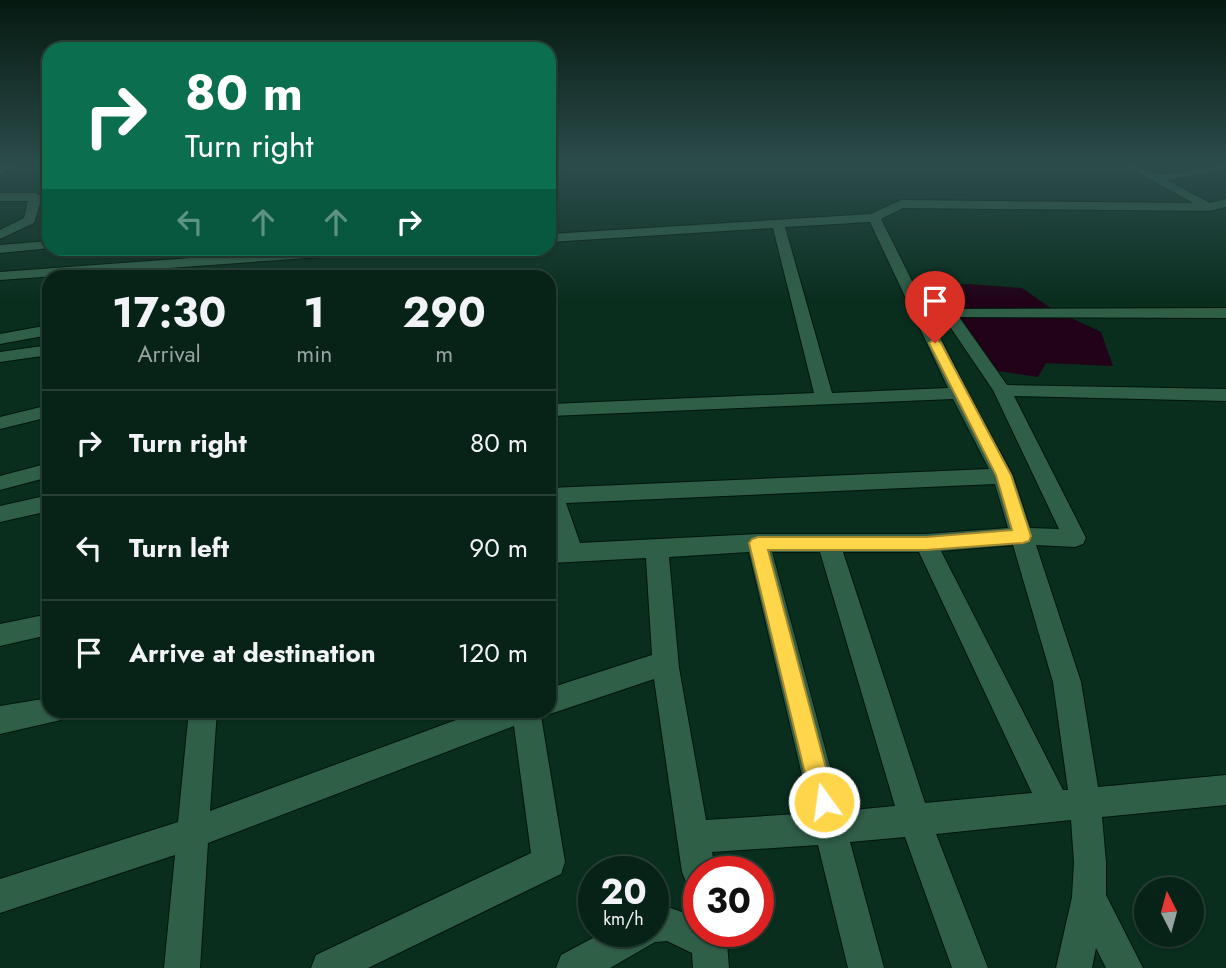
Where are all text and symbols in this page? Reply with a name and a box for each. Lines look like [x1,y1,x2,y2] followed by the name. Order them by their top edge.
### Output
[185,58,303,128] text: 80 m
[70,70,161,161] icon: right
[185,123,314,169] text: Turn right
[171,203,209,241] icon: left
[244,203,282,241] icon: ahead
[317,203,355,241] icon: ahead
[390,203,428,241] icon: right
[905,271,965,343] pin
[112,282,226,343] text: 17:30
[304,282,325,343] text: 1
[402,282,486,343] text: 290
[916,282,954,320] icon: arrive
[137,337,201,371] text: Arrival
[296,337,332,371] text: min
[435,337,453,371] text: m
[70,424,108,462] icon: right
[129,424,247,462] text: Turn right
[470,424,528,462] text: 80 m
[70,529,108,567] icon: left
[129,529,229,567] text: Turn left
[469,529,528,567] text: 90 m
[70,634,108,672] icon: arrive
[129,634,376,672] text: Arrive at destination
[458,634,528,672] text: 120 m
[787,765,861,839] position arrow
[683,856,774,947] speed limit sign: 30
[600,867,647,917] text: 20
[1134,877,1204,947] north arrow
[1134,877,1204,947] map controls
[603,906,644,932] text: km/h

